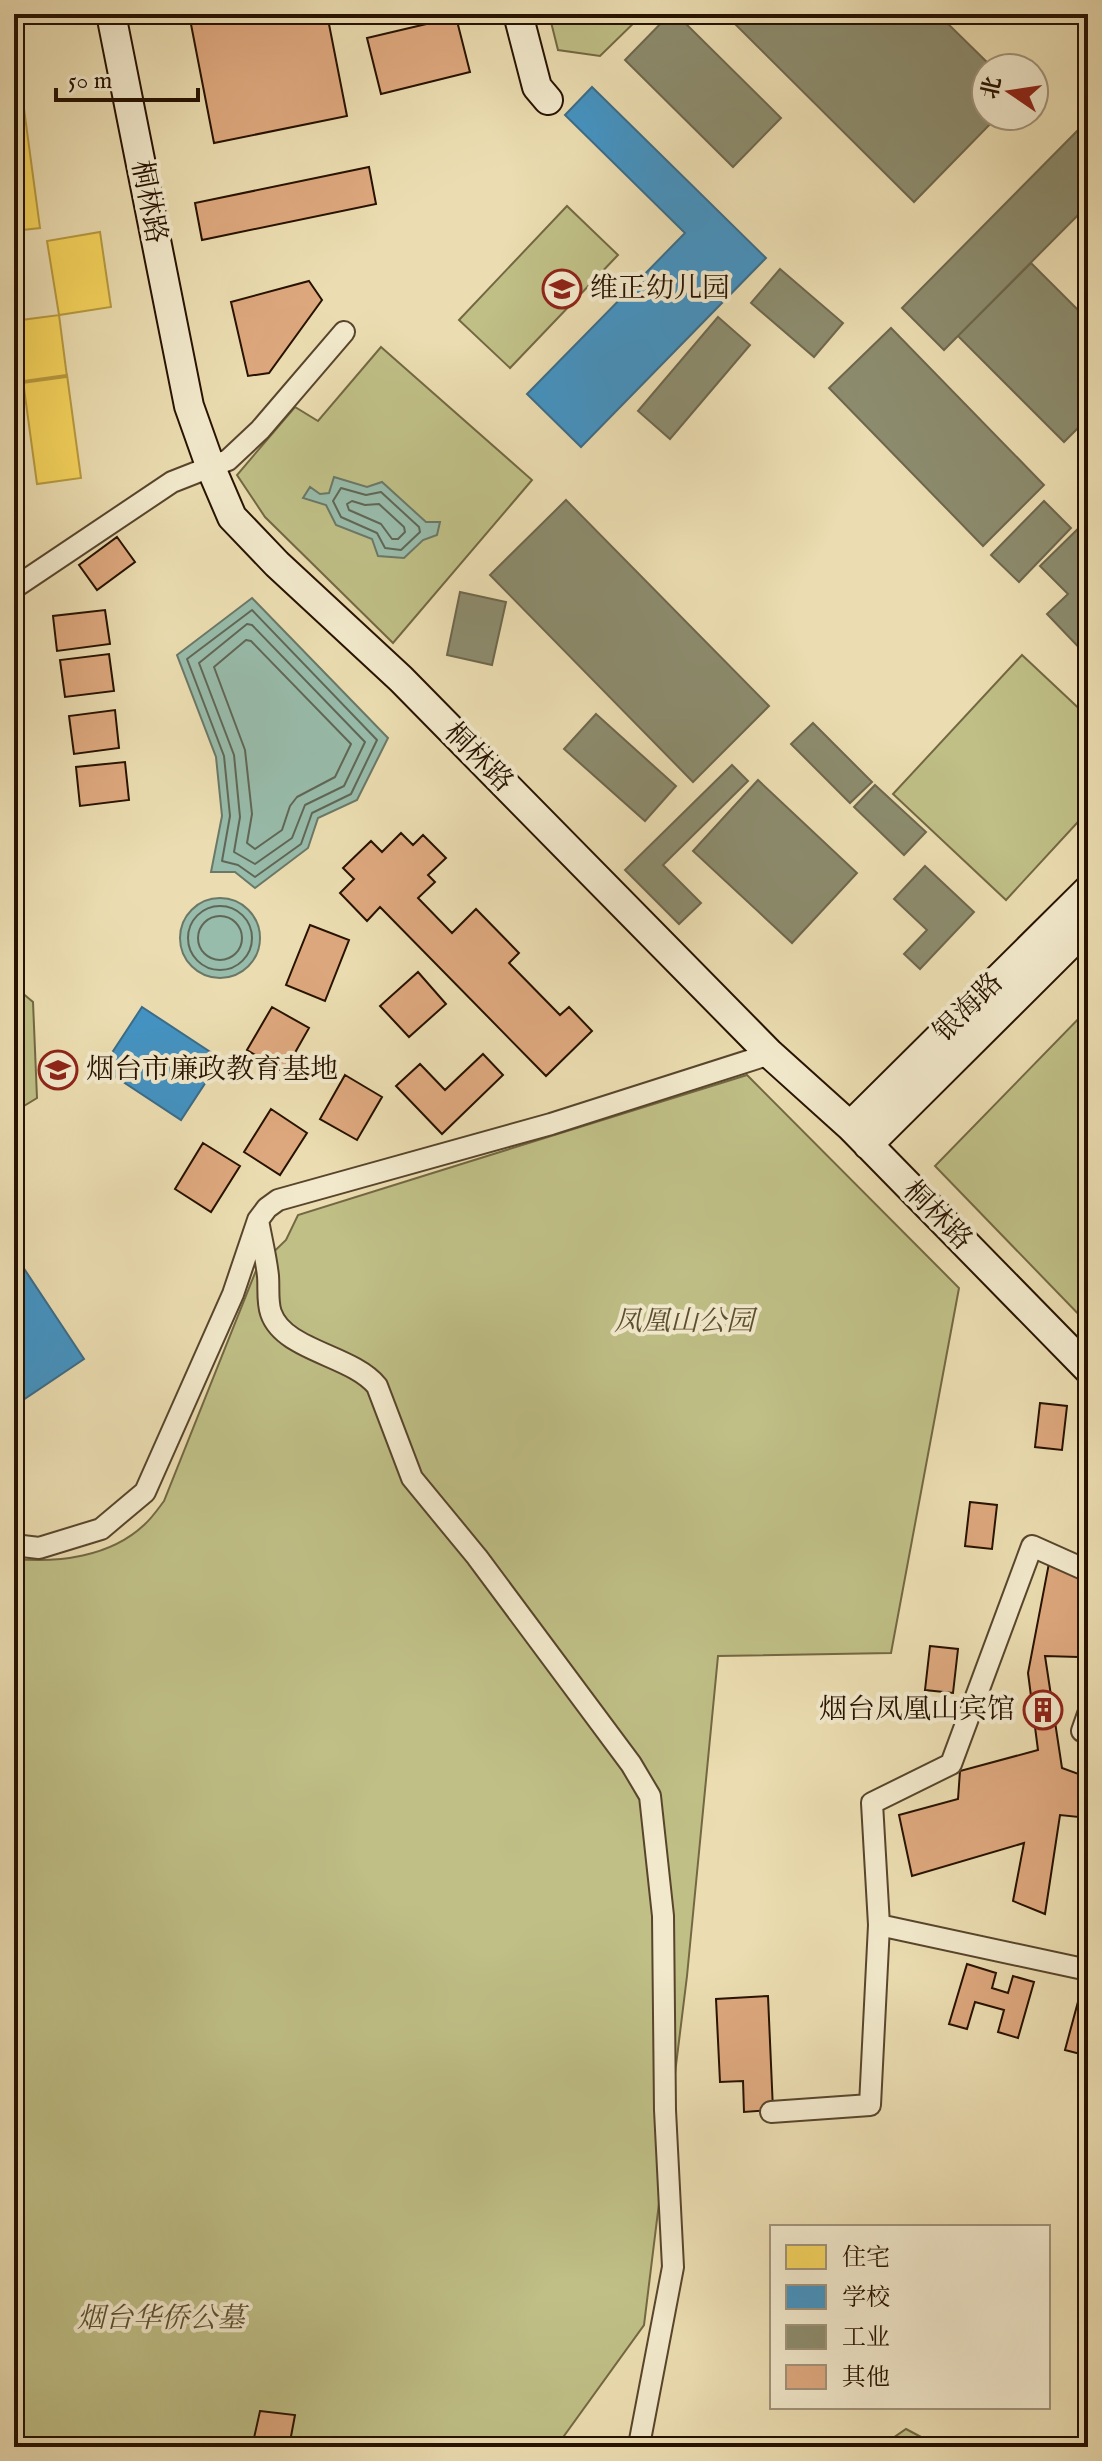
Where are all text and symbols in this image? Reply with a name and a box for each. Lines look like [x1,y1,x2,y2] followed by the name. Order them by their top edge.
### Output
[56,52,198,102] scale bar
[970,52,1050,132] north arrow
[68,66,112,97] text: 50 m
[976,74,1009,102] text: 北
[123,157,173,247] street label: 桐林路
[541,268,583,310] school or university icon: 维正幼儿园
[590,272,730,307] place label: 维正幼儿园
[436,716,520,800] street label: 桐林路
[927,966,1011,1050] street label: 银海路
[37,1049,79,1091] school or university icon: 烟台市廉政教育基地
[86,1053,338,1088] place label: 烟台市廉政教育基地
[895,1174,979,1258] street label: 桐林路
[614,1305,758,1340] park label: 凤凰山公园
[1022,1689,1064,1731] building icon: 烟台凤凰山宾馆
[819,1693,1015,1728] place label: 烟台凤凰山宾馆
[770,2225,1050,2409] legend
[842,2243,890,2274] text: 住宅
[842,2283,890,2314] text: 学校
[77,2302,249,2337] park label: 烟台华侨公墓
[842,2323,890,2354] text: 工业
[842,2363,890,2394] text: 其他

